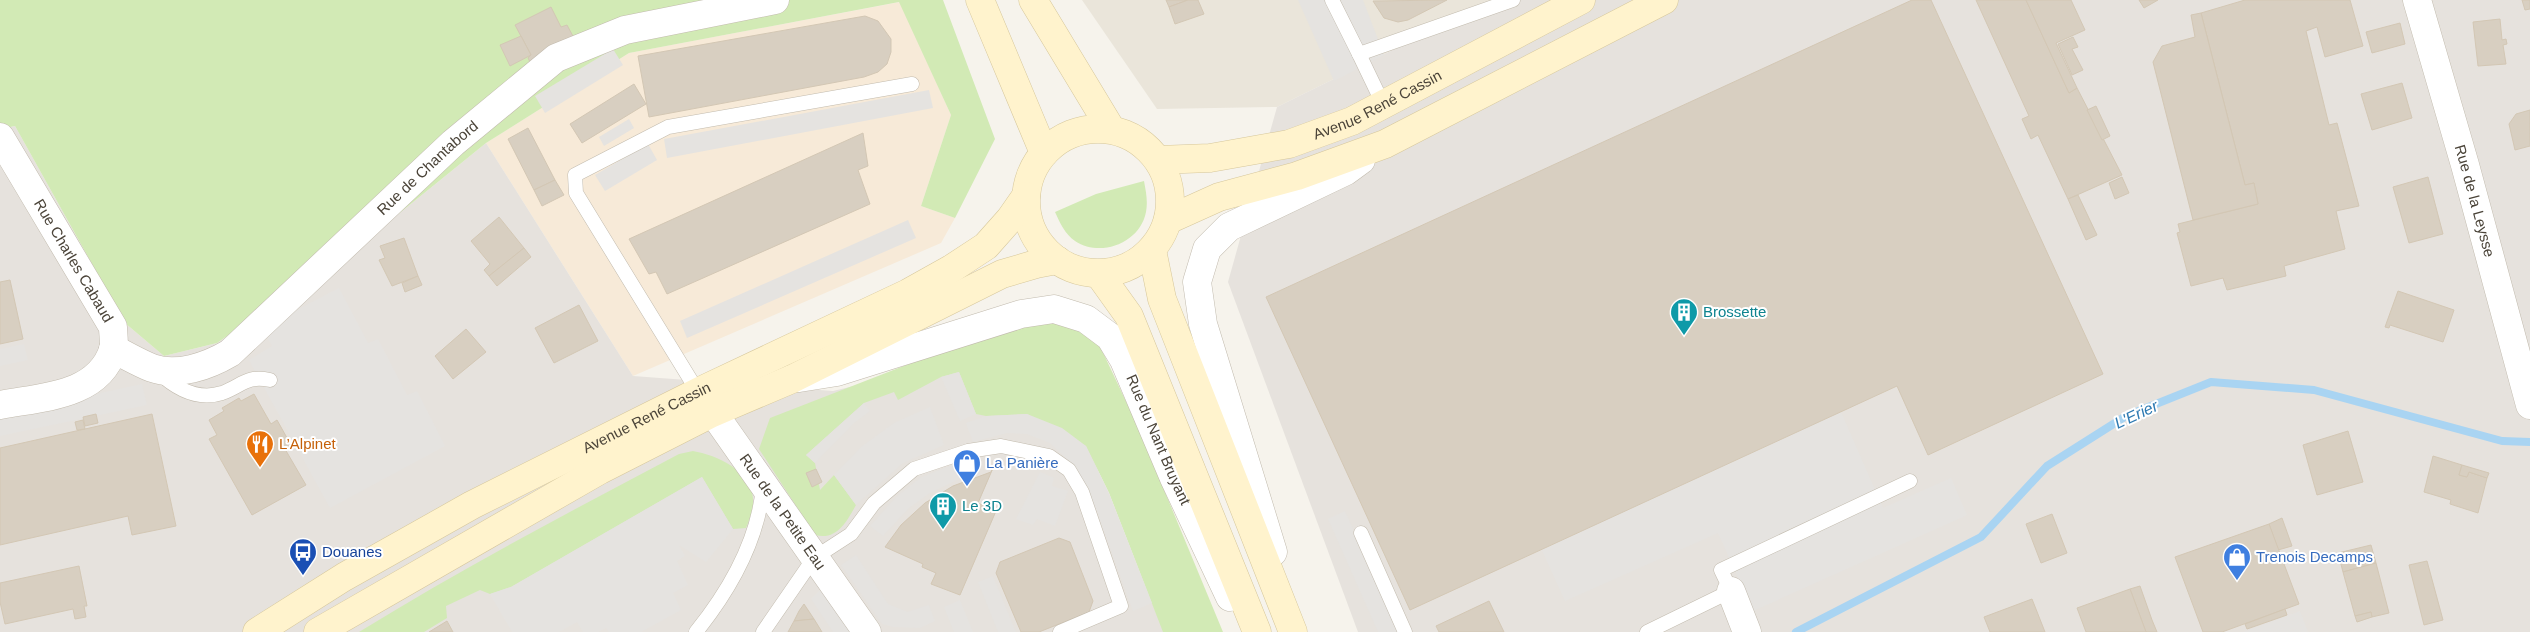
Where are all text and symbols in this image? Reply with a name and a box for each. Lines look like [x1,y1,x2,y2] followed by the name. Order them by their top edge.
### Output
[1311,66,1444,142] street label: Avenue René Cassin
[373,117,481,218] street label: Rue de Chantabord
[2452,142,2499,259] street label: Rue de la Leysse
[31,196,117,325] street label: Rue Charles Cabaud
[1669,297,1699,336] building icon: Brossette
[1703,303,1766,320] place label: Brossette
[1123,372,1195,508] street label: Rue du Nant Bruyant
[580,378,713,456] street label: Avenue René Cassin
[2112,397,2161,432] water label: L'Erier
[245,429,275,468] restaurant icon: L’Alpinet
[279,435,337,452] place label: L’Alpinet
[952,448,982,487] shop icon: La Panière
[737,450,830,573] street label: Rue de la Petite Eau
[986,454,1059,471] place label: La Panière
[928,491,958,530] building icon: Le 3D
[962,497,1002,514] place label: Le 3D
[288,537,318,576] bus stop icon: Douanes
[2222,542,2252,581] shop icon: Trenois Decamps
[322,543,382,560] place label: Douanes
[2256,548,2373,565] place label: Trenois Decamps

